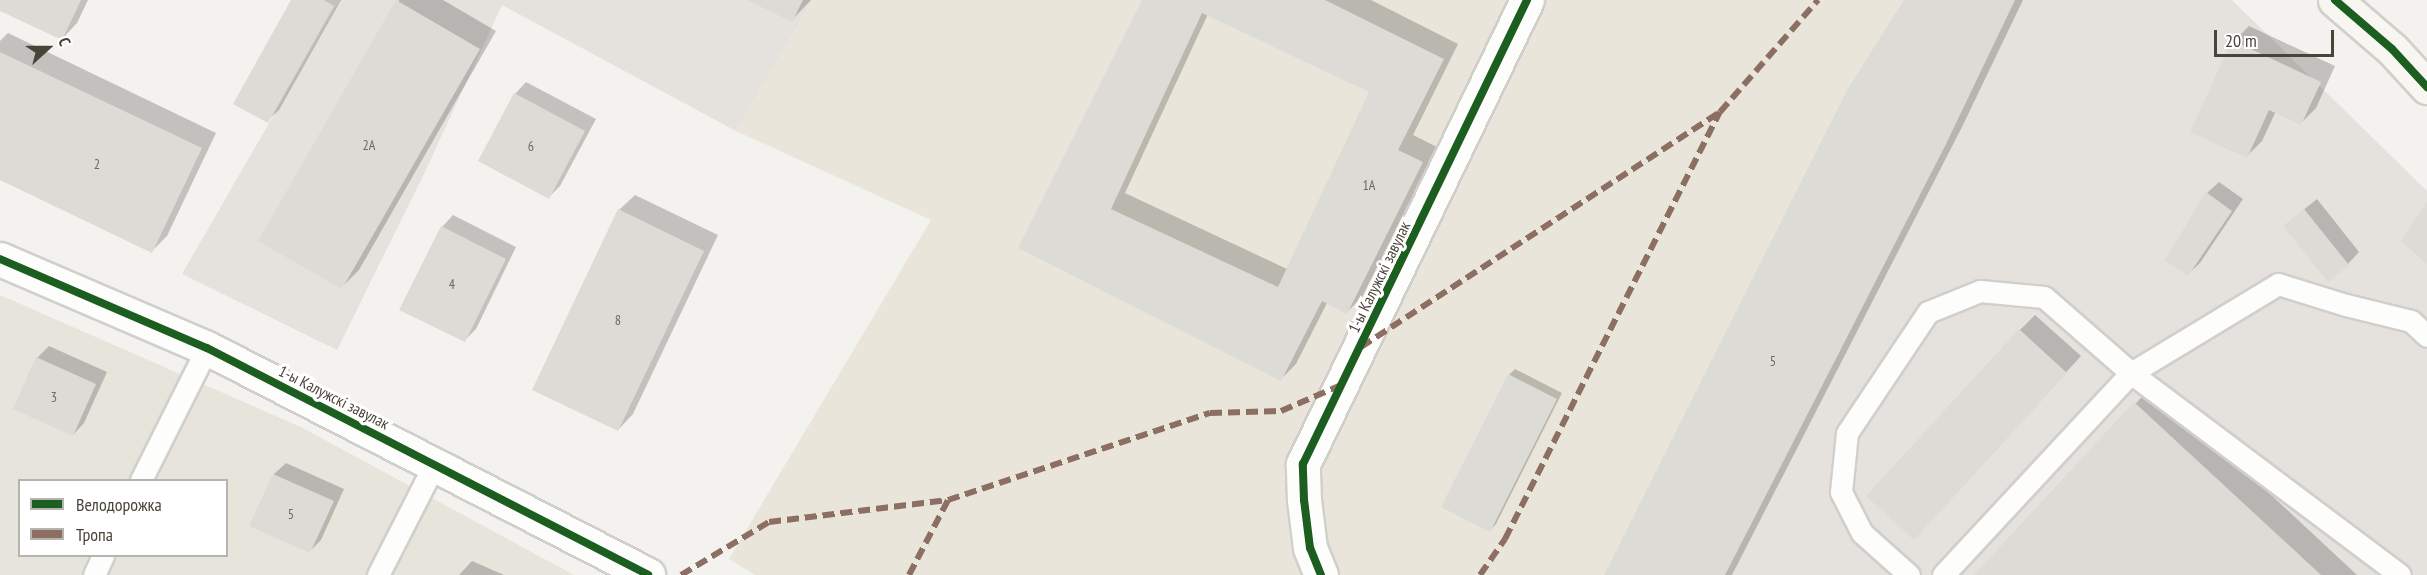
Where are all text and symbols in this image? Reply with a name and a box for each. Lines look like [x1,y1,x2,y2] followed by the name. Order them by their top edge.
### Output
[18,18,78,78] north arrow
[2217,18,2337,56] scale bar
[2225,29,2257,52] text: 20 m
[54,35,75,49] text: С
[363,137,375,153] house number: 2А
[528,138,534,154] house number: 6
[94,156,100,172] house number: 2
[1363,177,1375,193] house number: 1А
[1344,218,1414,336] street label: 1-ы Калужскі завулак
[449,276,455,292] house number: 4
[615,312,621,328] house number: 8
[1770,353,1776,369] house number: 5
[276,361,392,433] street label: 1-ы Калужскі завулак
[51,389,57,405] house number: 3
[18,479,228,557] legend
[76,493,162,516] text: Велодорожка
[288,506,294,522] house number: 5
[76,523,113,546] text: Тропа

